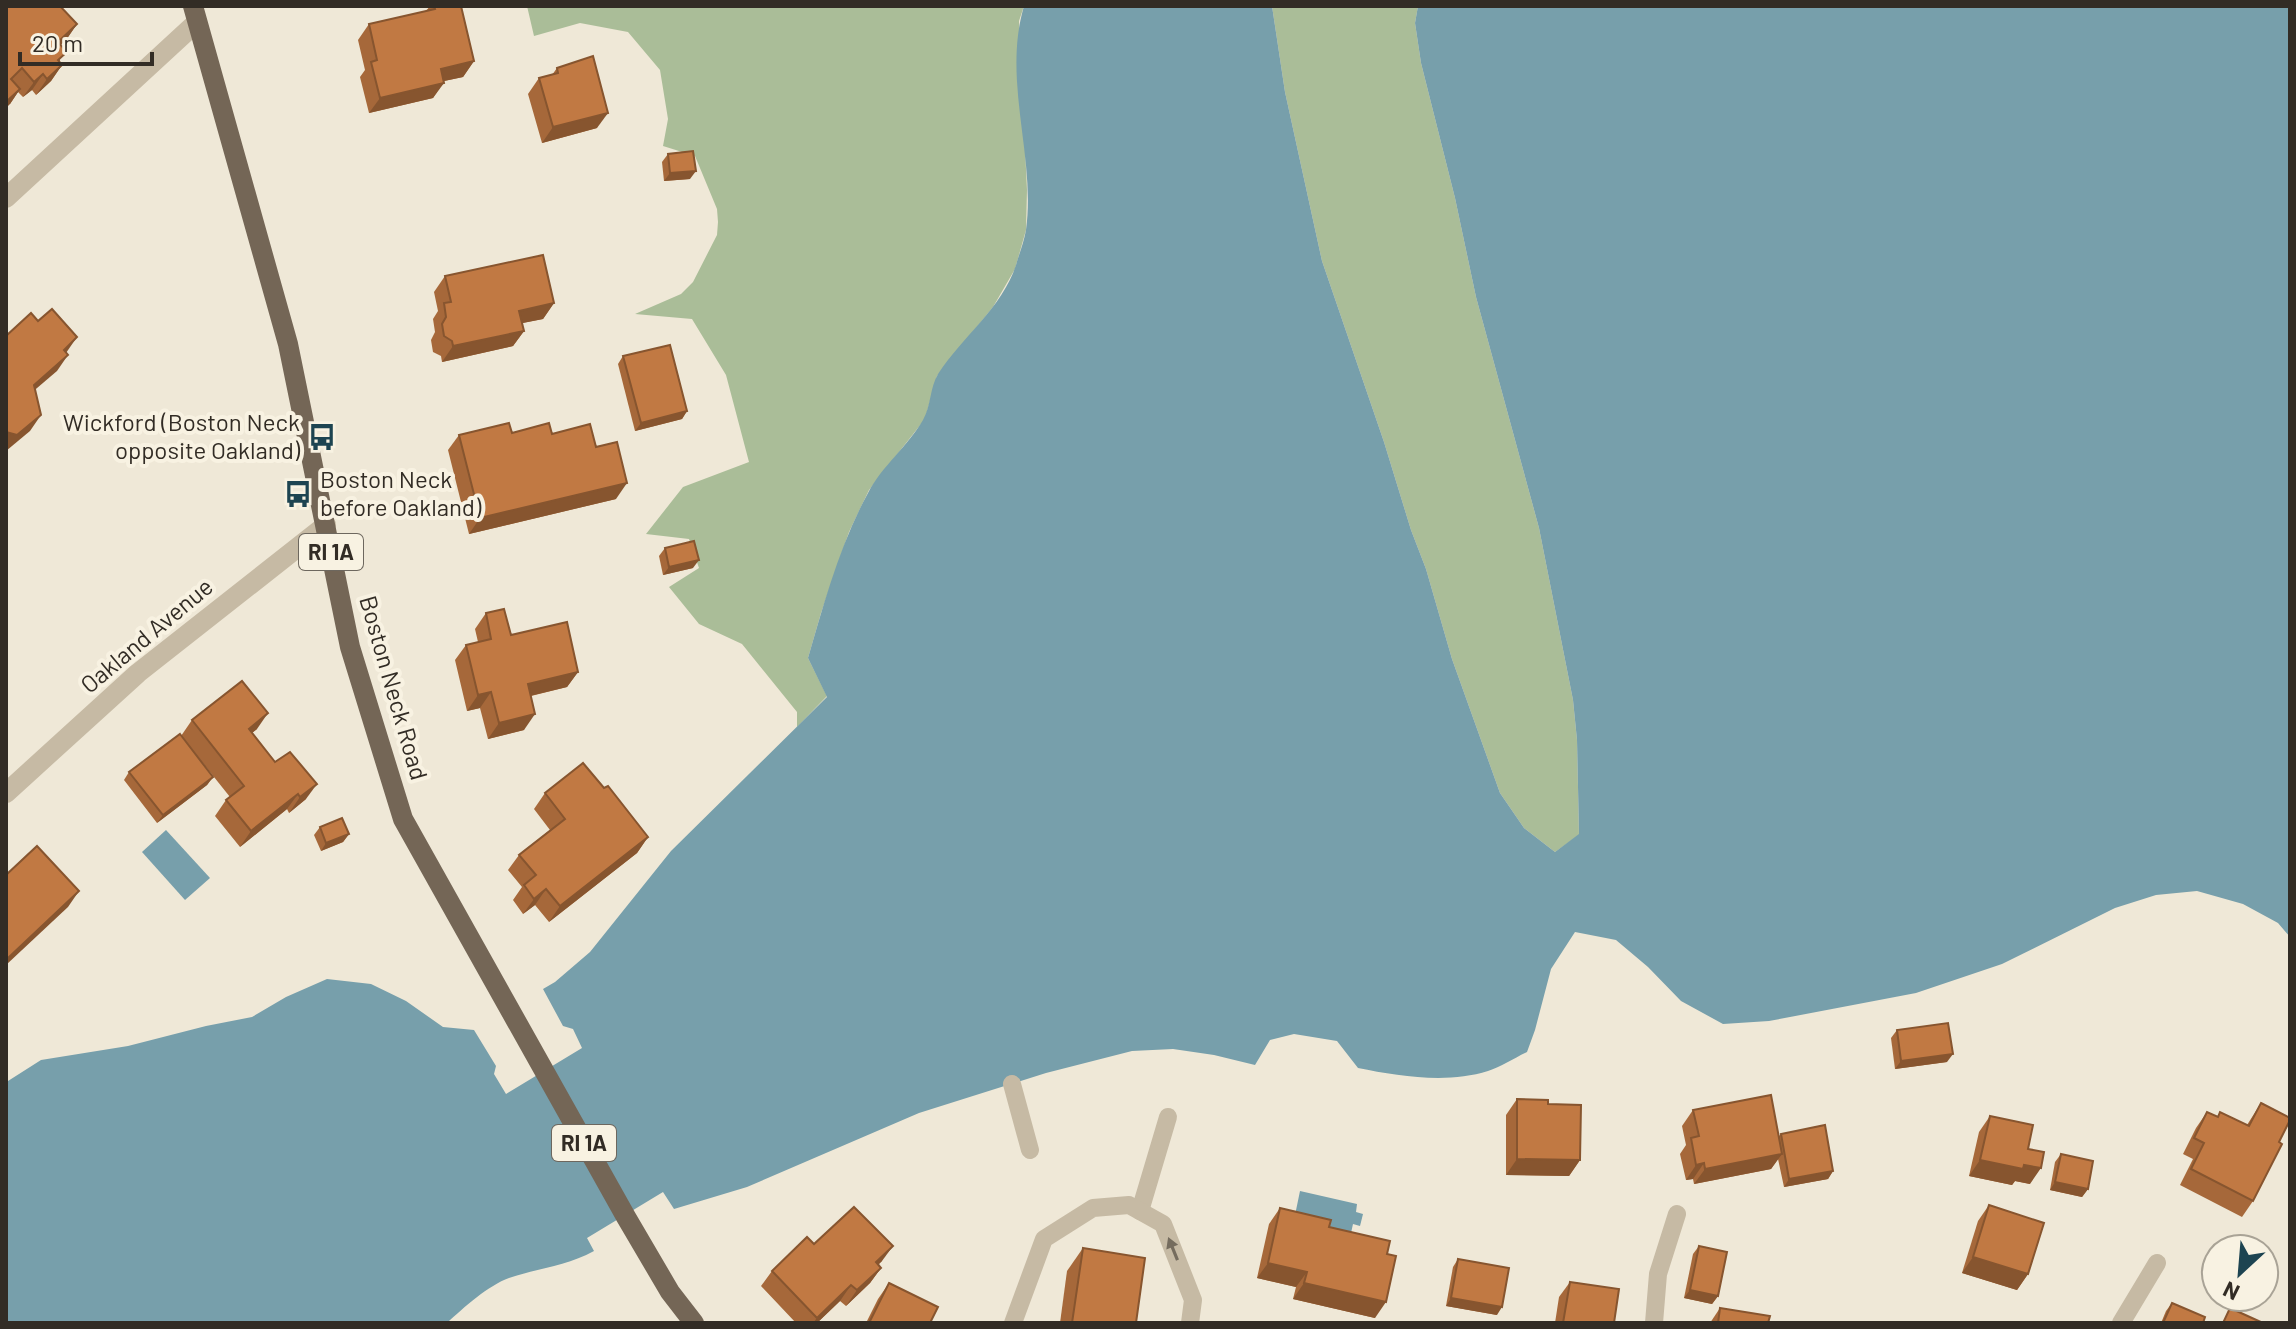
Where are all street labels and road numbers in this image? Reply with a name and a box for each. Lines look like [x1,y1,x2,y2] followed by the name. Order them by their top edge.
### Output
[299,534,363,570] road number: RI 1A
[74,571,218,699] street label: Oakland Avenue
[354,592,435,783] street label: Boston Neck Road
[552,1125,616,1161] road number: RI 1A

